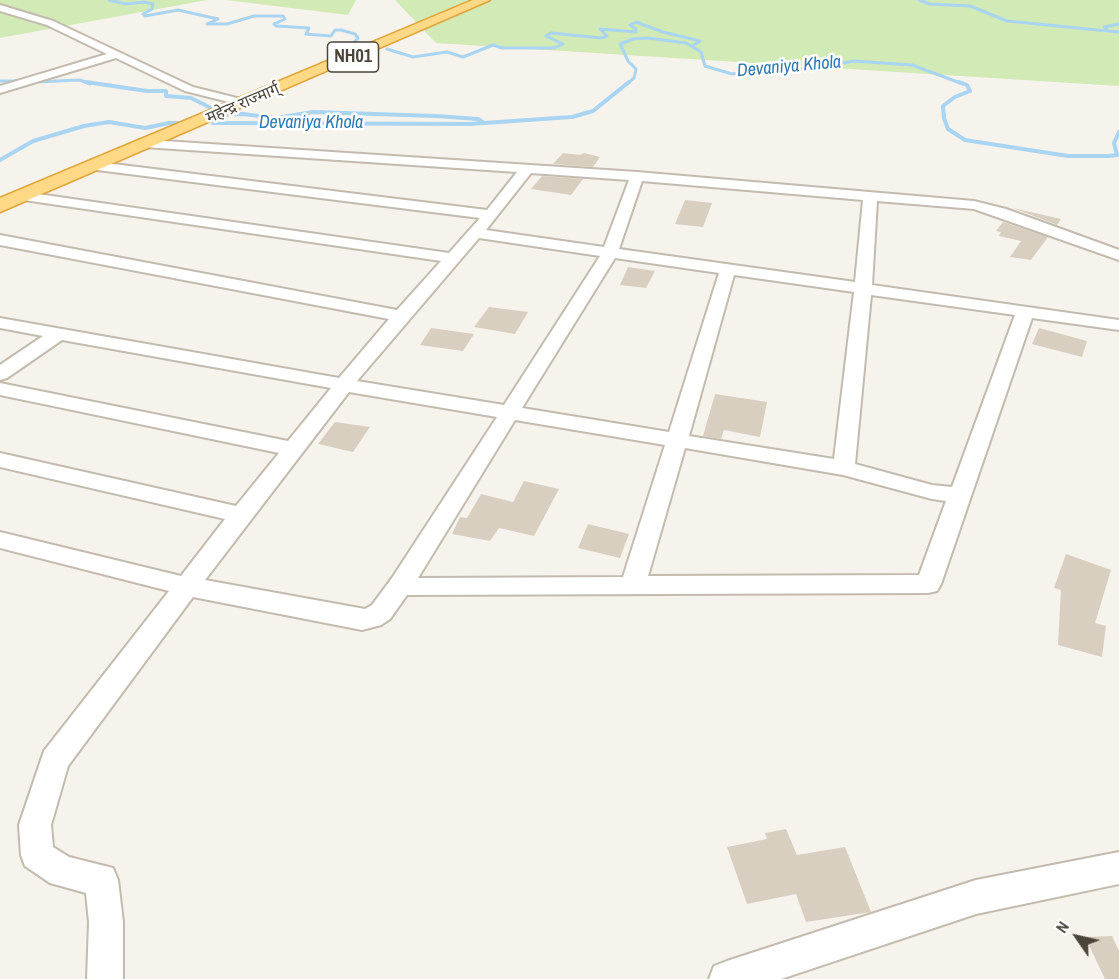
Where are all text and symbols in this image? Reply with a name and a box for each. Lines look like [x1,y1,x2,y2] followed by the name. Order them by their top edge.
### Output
[328,42,378,72] road number: NH01
[736,52,842,82] water label: Devaniya Khola
[203,80,283,128] street label: महेन्द्र राज्मार्ग्
[259,112,363,134] water label: Devaniya Khola
[1047,907,1107,967] north arrow
[1050,917,1074,937] text: N

